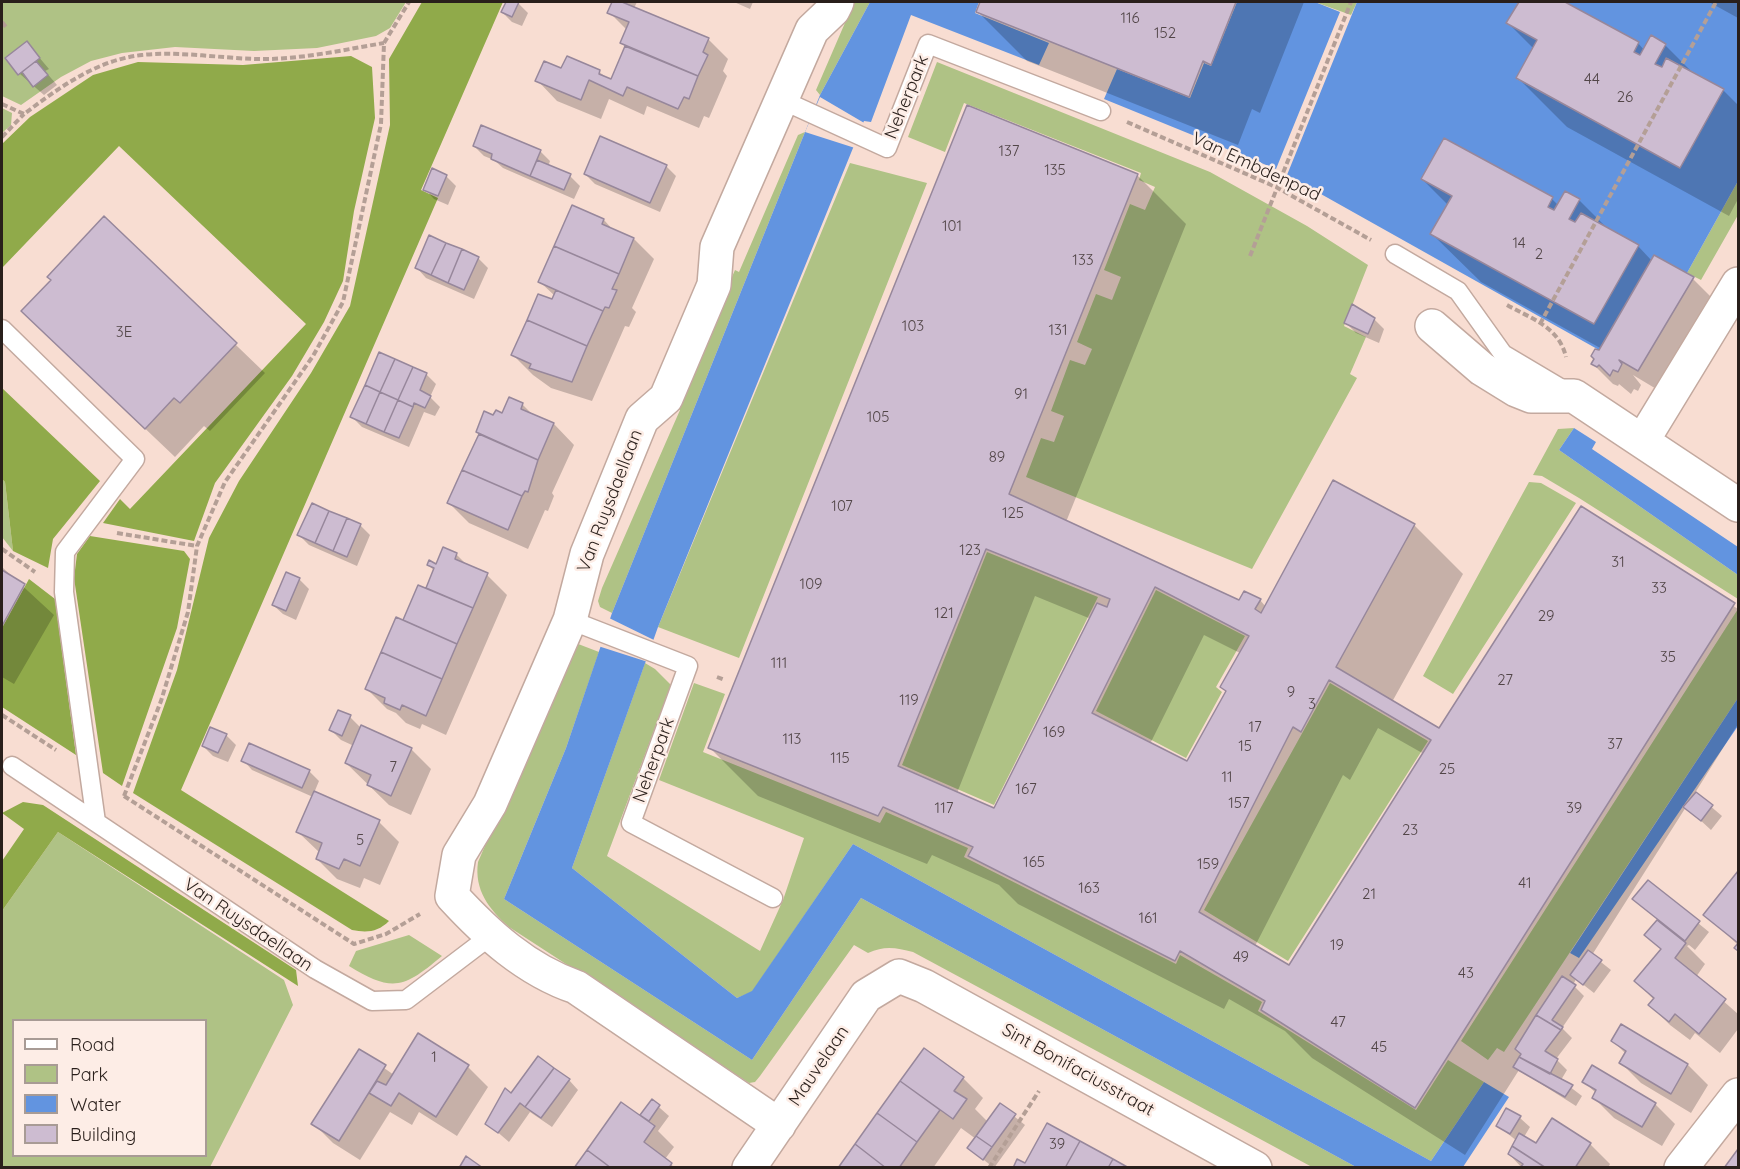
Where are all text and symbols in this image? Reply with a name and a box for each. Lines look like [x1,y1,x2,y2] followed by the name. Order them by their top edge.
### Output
[1120,9,1140,27] house number: 116
[1154,24,1176,42] house number: 152
[880,52,934,142] street label: Neherpark
[1584,70,1600,88] house number: 44
[1617,88,1633,106] house number: 26
[1188,128,1324,206] street label: Van Embdenpad
[998,142,1020,160] house number: 137
[1044,161,1066,179] house number: 135
[942,217,962,235] house number: 101
[1512,234,1526,252] house number: 14
[1535,245,1543,263] house number: 2
[1072,251,1094,269] house number: 133
[902,317,924,335] house number: 103
[1049,321,1067,339] house number: 131
[116,323,132,341] house number: 3E
[1014,385,1028,403] house number: 91
[867,408,889,426] house number: 105
[573,427,647,575] street label: Van Ruysdaellaan
[989,448,1005,466] house number: 89
[831,497,853,515] house number: 107
[1002,504,1024,522] house number: 125
[959,541,981,559] house number: 123
[1611,553,1625,571] house number: 31
[800,575,822,593] house number: 109
[1651,579,1667,597] house number: 33
[934,604,954,622] house number: 121
[1538,607,1554,625] house number: 29
[1660,648,1676,666] house number: 35
[771,654,787,672] house number: 111
[1497,671,1513,689] house number: 27
[1287,683,1295,701] house number: 9
[899,691,919,709] house number: 119
[1308,695,1316,713] house number: 3
[629,715,679,805] street label: Neherpark
[1248,718,1262,736] house number: 17
[1043,723,1065,741] house number: 169
[783,730,801,748] house number: 113
[1607,735,1623,753] house number: 37
[1238,737,1252,755] house number: 15
[830,749,850,767] house number: 115
[389,758,397,776] house number: 7
[1439,760,1455,778] house number: 25
[1221,768,1233,786] house number: 11
[1015,780,1037,798] house number: 167
[1228,794,1250,812] house number: 157
[935,799,953,817] house number: 117
[1566,799,1582,817] house number: 39
[1402,821,1418,839] house number: 23
[356,831,364,849] house number: 5
[1023,853,1045,871] house number: 165
[1197,855,1219,873] house number: 159
[179,874,317,976] street label: Van Ruysdaellaan
[1518,874,1532,892] house number: 41
[1078,879,1100,897] house number: 163
[1362,885,1376,903] house number: 21
[1138,909,1158,927] house number: 161
[1330,936,1344,954] house number: 19
[1233,948,1249,966] house number: 49
[1458,964,1474,982] house number: 43
[1330,1013,1346,1031] house number: 47
[12,1019,207,1157] legend
[998,1019,1158,1121] street label: Sint Bonifaciusstraat
[784,1022,854,1110] street label: Mauvelaan
[70,1033,115,1056] text: Road
[1371,1038,1387,1056] house number: 45
[431,1048,437,1066] house number: 1
[70,1063,108,1086] text: Park
[70,1093,121,1116] text: Water
[70,1123,136,1146] text: Building
[1049,1135,1065,1153] house number: 39

